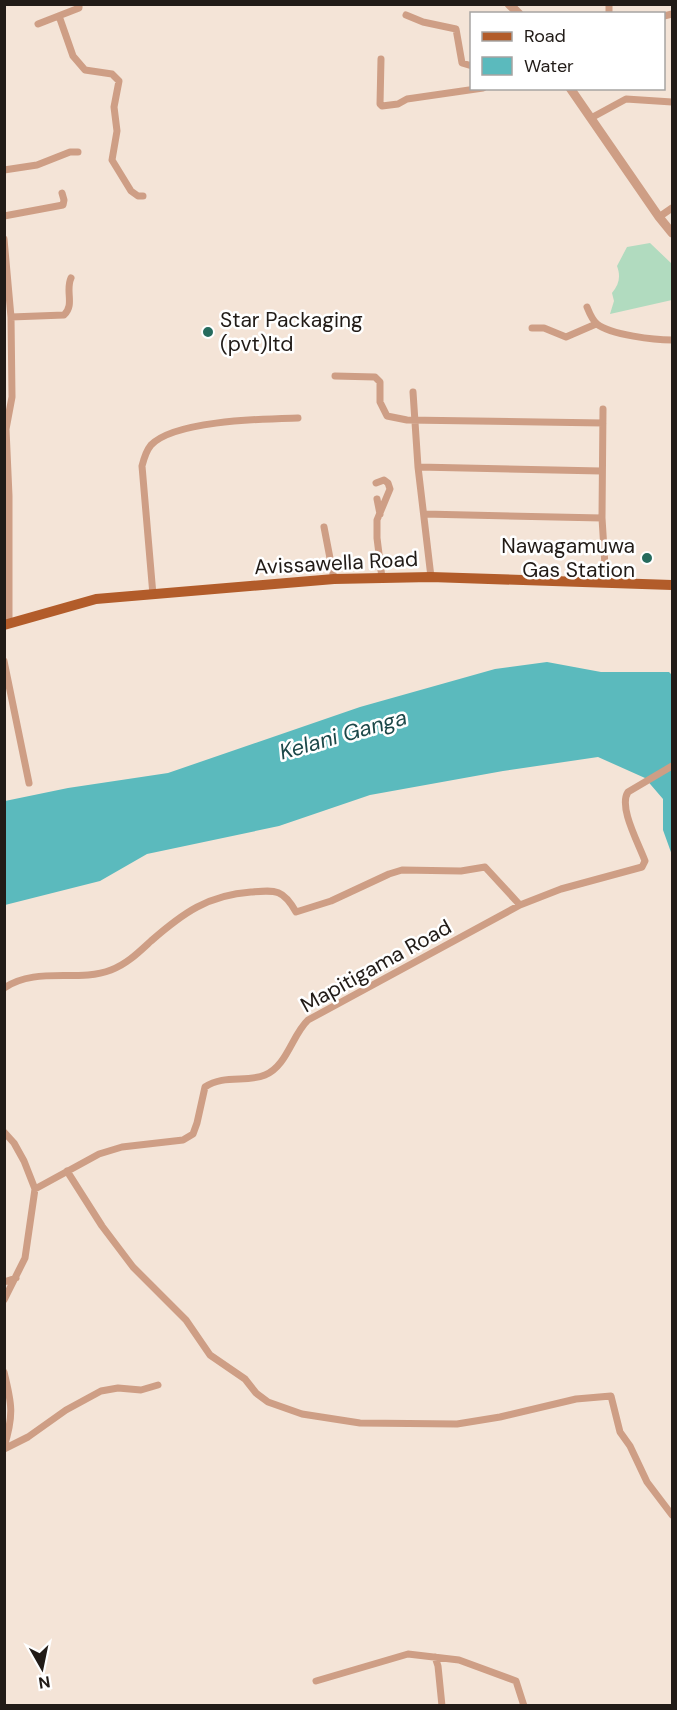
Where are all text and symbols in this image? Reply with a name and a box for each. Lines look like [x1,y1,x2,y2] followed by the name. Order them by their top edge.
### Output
[470,12,665,90] legend
[524,24,566,48] text: Road
[524,54,574,78] text: Water
[220,306,363,358] place label: Star Packaging (pvt)ltd
[201,325,215,339] marker: Star Packaging (pvt)ltd
[501,532,635,584] place label: Nawagamuwa Gas Station
[253,545,419,581] street label: Avissawella Road
[640,551,654,565] marker: Nawagamuwa Gas Station
[276,702,410,767] water label: Kelani Ganga
[296,913,456,1019] street label: Mapitigama Road
[12,1638,72,1698] north arrow
[37,1671,52,1694] text: N

